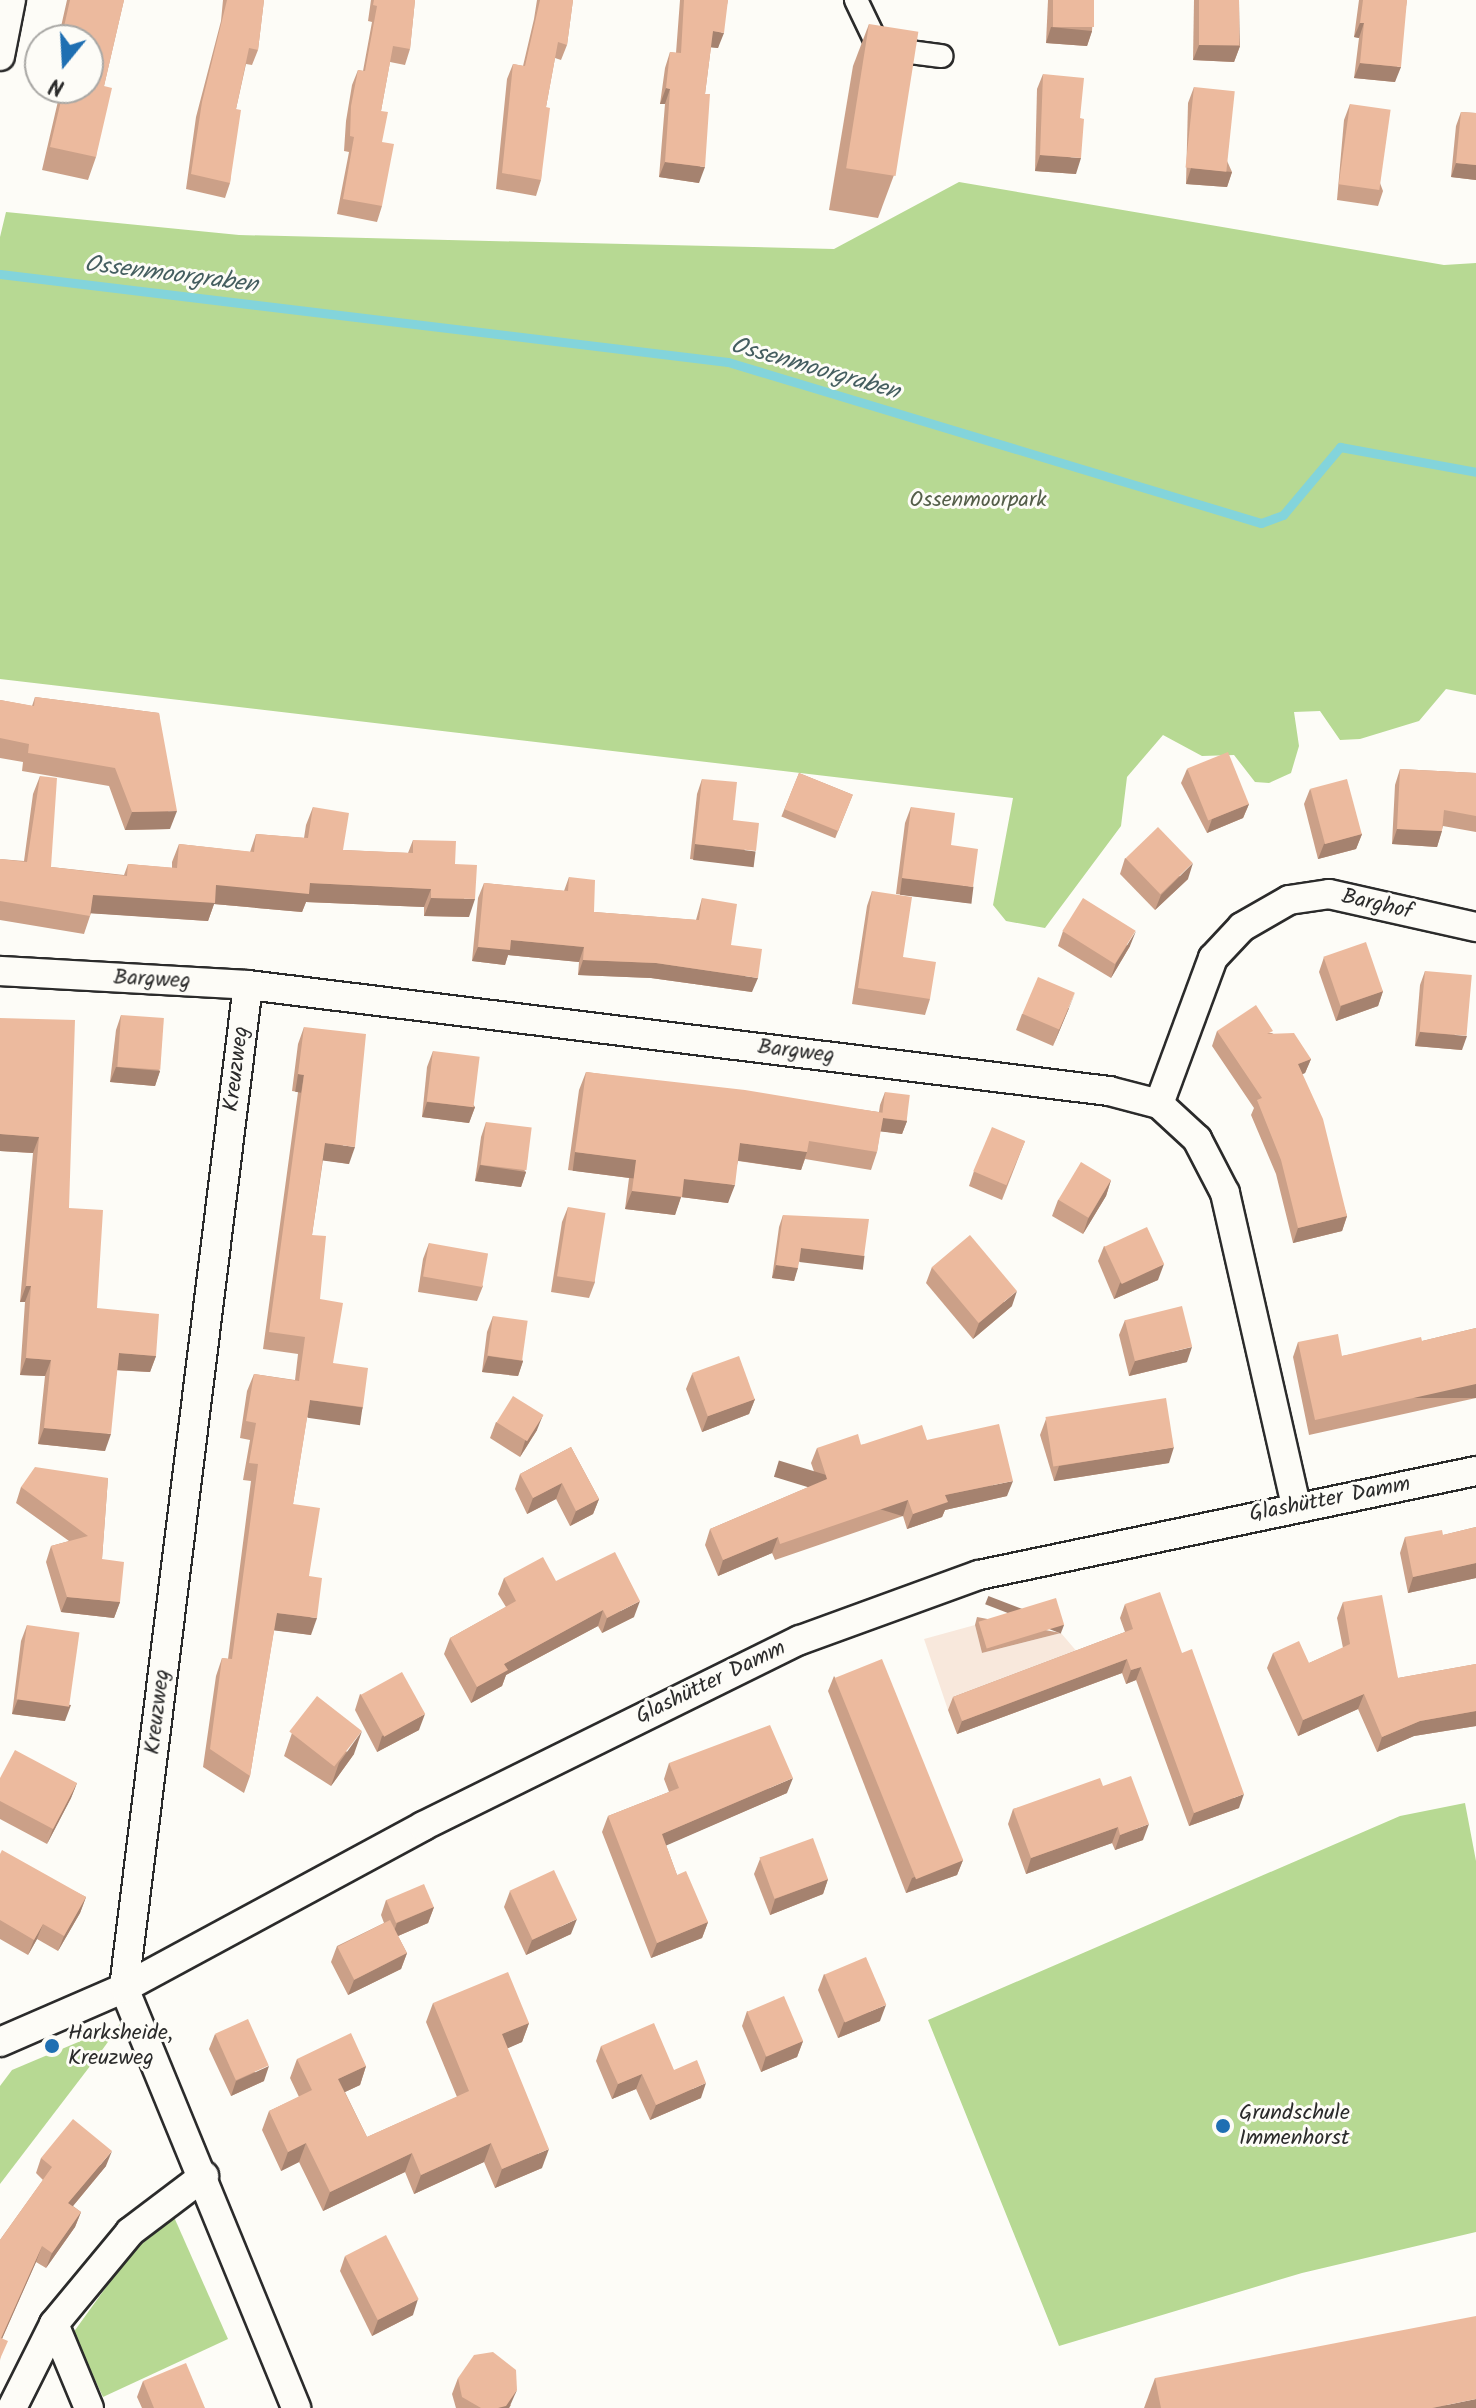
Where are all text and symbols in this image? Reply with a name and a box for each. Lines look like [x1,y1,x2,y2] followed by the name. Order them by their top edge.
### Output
[24,24,104,104] north arrow
[45,67,69,104] text: N
[83,250,259,300] water label: Ossenmoorgraben
[727,331,903,407] water label: Ossenmoorgraben
[909,488,1047,514] park label: Ossenmoorpark
[1339,884,1415,926] street label: Barghof
[113,965,191,995] street label: Bargweg
[219,1025,255,1113] street label: Kreuzweg
[756,1034,836,1070] street label: Bargweg
[1247,1471,1413,1529] street label: Glashütter Damm
[632,1635,790,1731] street label: Glashütter Damm
[140,1668,176,1756] street label: Kreuzweg
[68,2020,173,2072] place label: Harksheide, Kreuzweg
[43,2037,61,2055] marker: Harksheide, Kreuzweg
[1239,2100,1350,2152] place label: Grundschule Immenhorst
[1214,2117,1232,2135] marker: Grundschule Immenhorst

